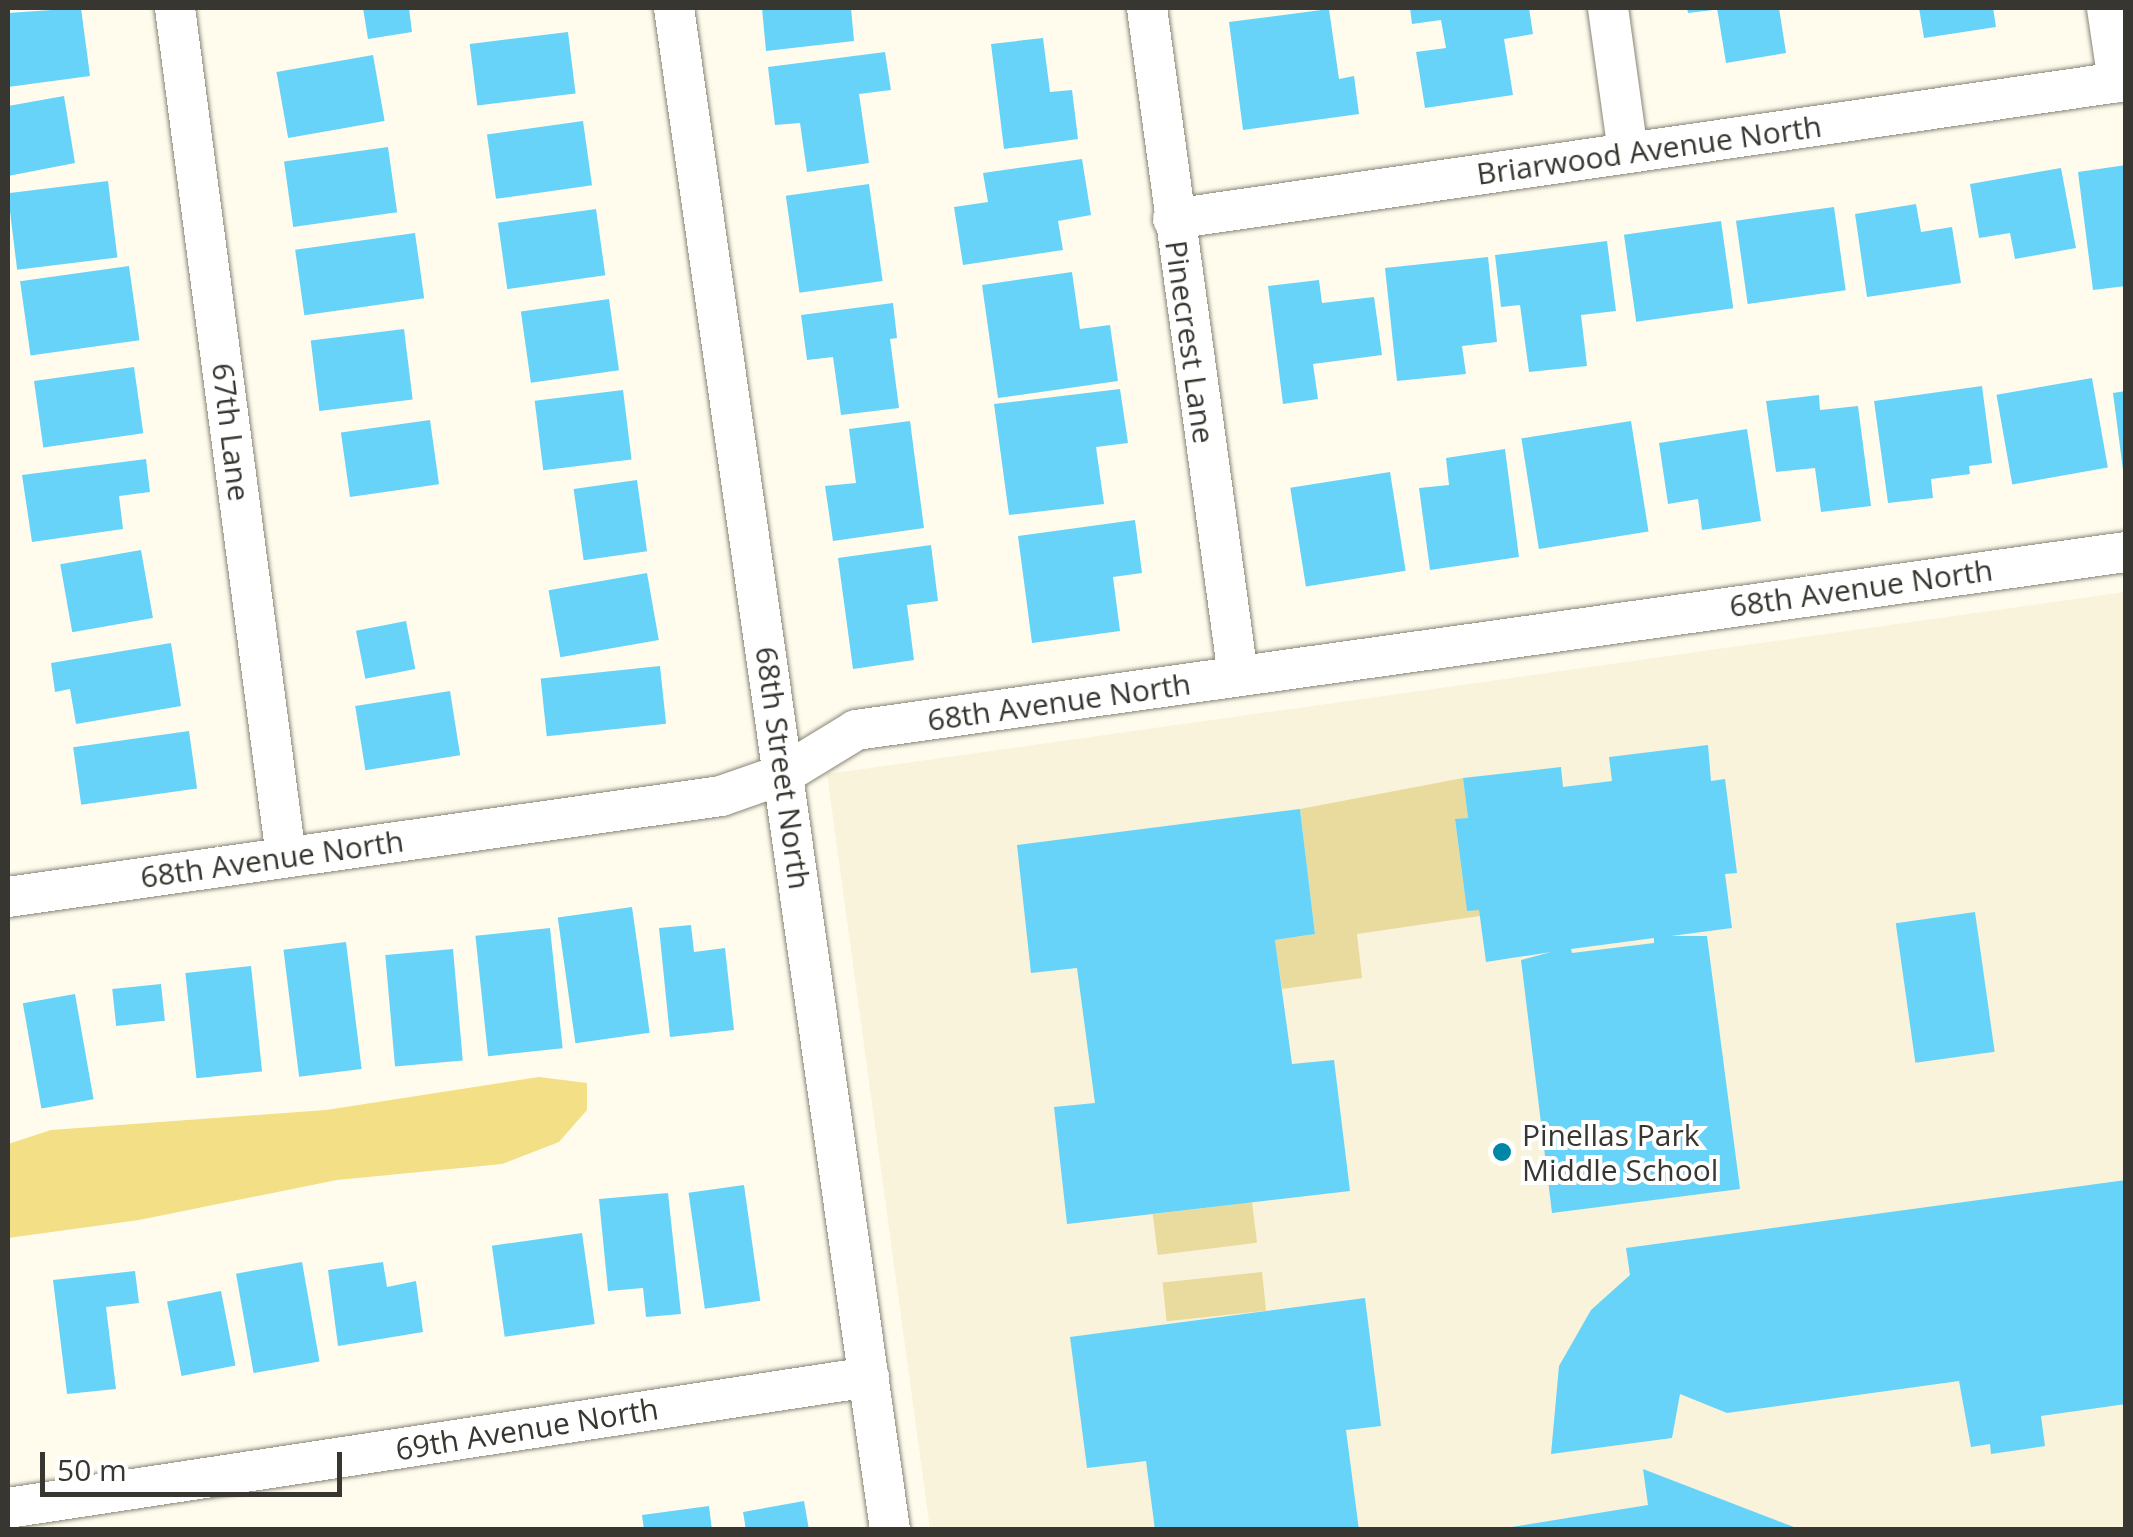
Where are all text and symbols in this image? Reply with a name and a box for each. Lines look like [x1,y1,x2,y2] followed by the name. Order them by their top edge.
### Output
[1474,108,1824,192] street label: Briarwood Avenue North
[1158,238,1222,446] street label: Pinecrest Lane
[205,361,257,503] street label: 67th Lane
[1727,552,1995,624] street label: 68th Avenue North
[748,644,818,892] street label: 68th Street North
[925,666,1193,738] street label: 68th Avenue North
[138,823,406,895] street label: 68th Avenue North
[1522,1117,1718,1188] place label: Pinellas Park Middle School
[1491,1141,1513,1163] marker: Pinellas Park Middle School
[393,1390,661,1468] street label: 69th Avenue North
[45,1432,348,1494] scale bar
[57,1449,127,1490] text: 50 m

